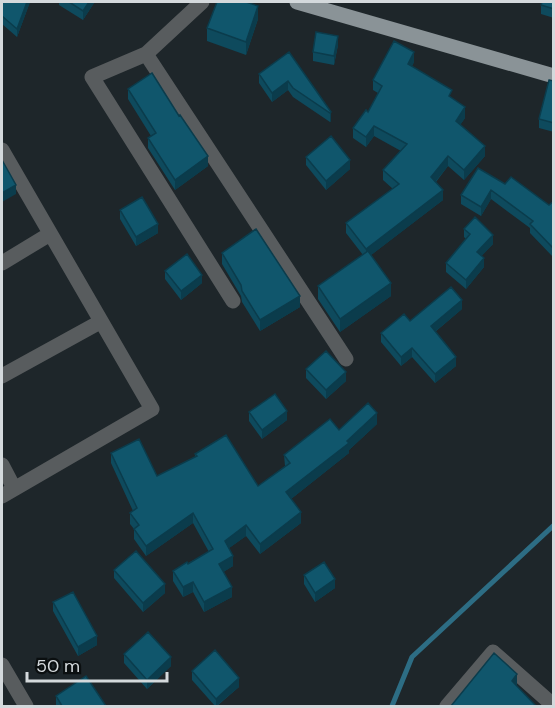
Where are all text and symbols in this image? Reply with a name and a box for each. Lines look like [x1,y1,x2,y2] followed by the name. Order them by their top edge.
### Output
[27,645,166,683] scale bar
[36,654,80,678] text: 50 m

